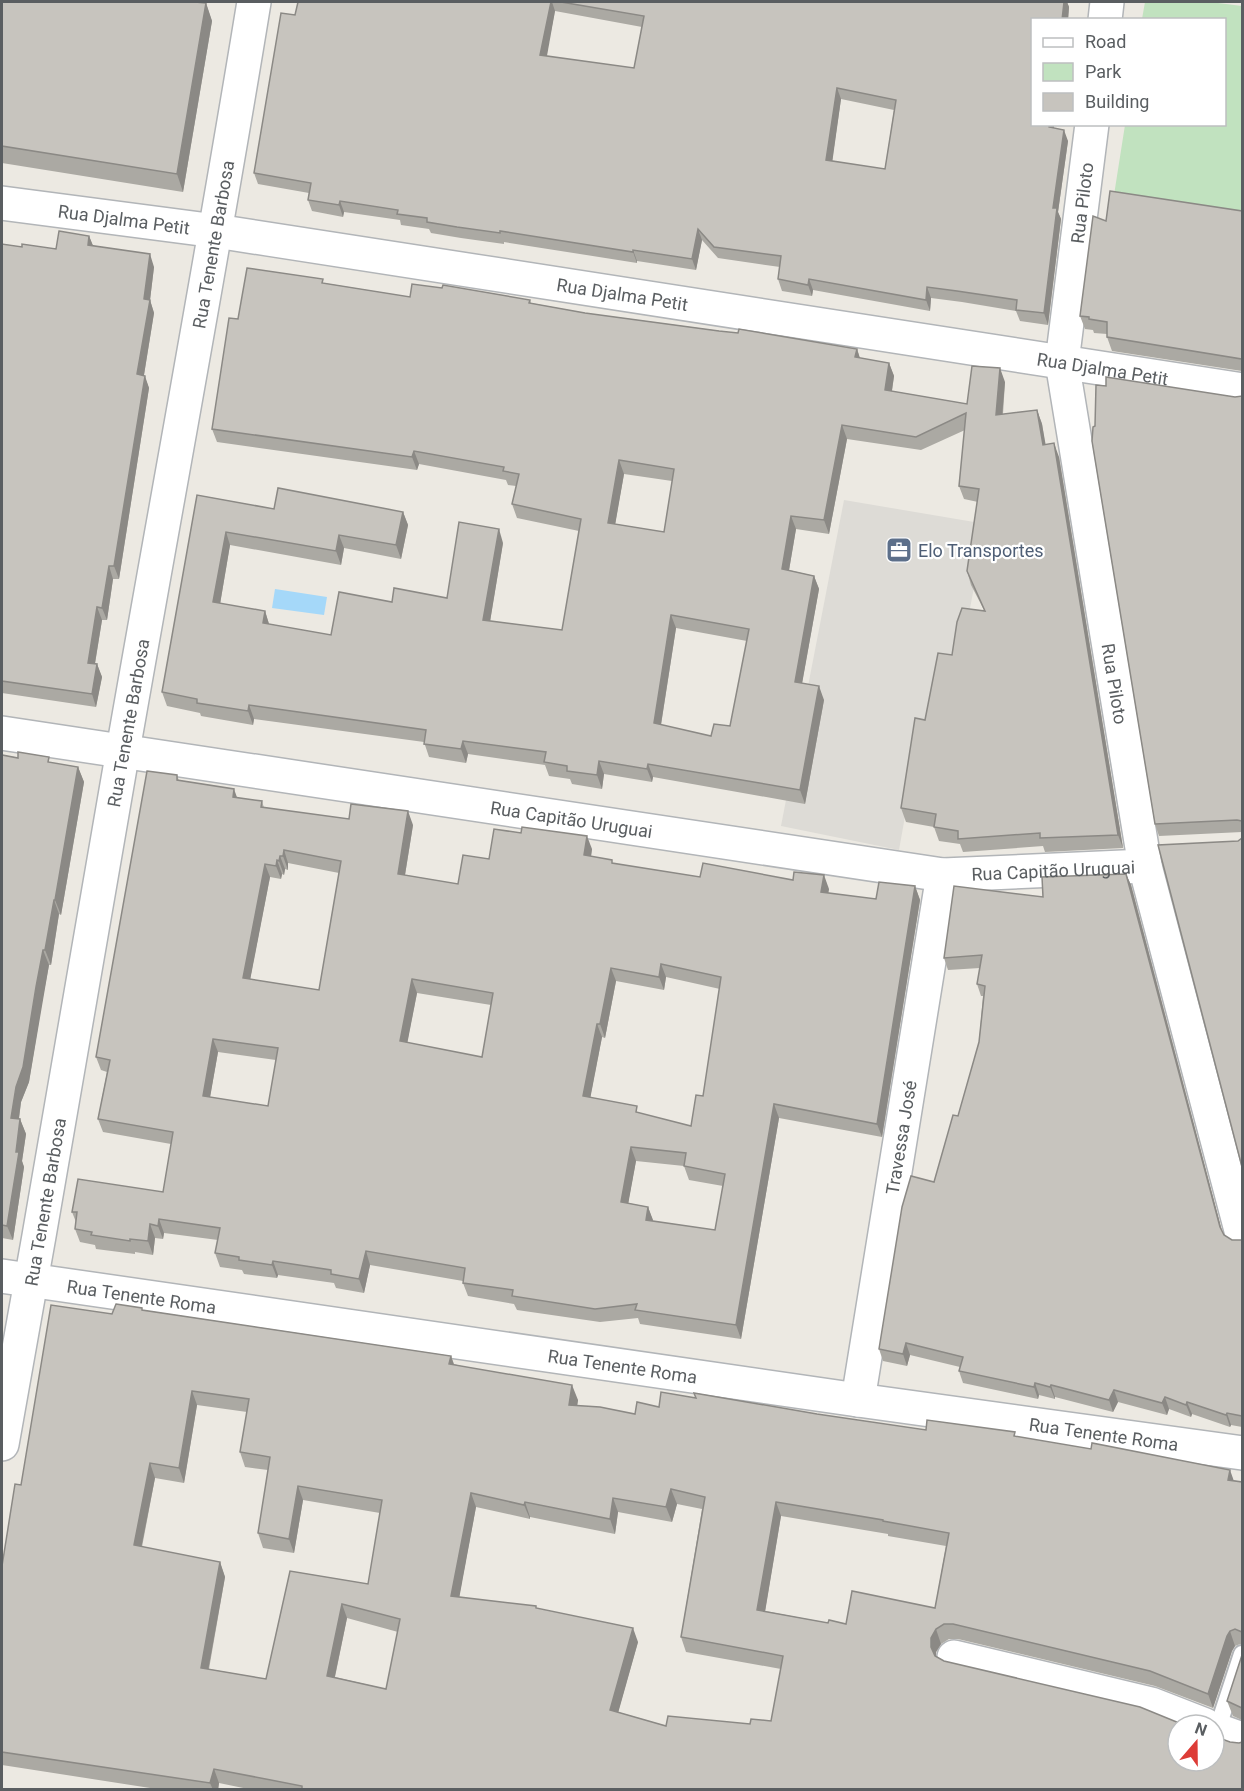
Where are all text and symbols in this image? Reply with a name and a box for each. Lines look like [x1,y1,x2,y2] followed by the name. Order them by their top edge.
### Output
[1031,18,1226,126] legend
[1085,31,1126,52] text: Road
[1085,61,1122,82] text: Park
[1085,91,1149,112] text: Building
[188,159,238,330] street label: Rua Tenente Barbosa
[1067,161,1097,245] street label: Rua Piloto
[57,200,191,238] street label: Rua Djalma Petit
[555,273,690,315] street label: Rua Djalma Petit
[1035,348,1170,389] street label: Rua Djalma Petit
[884,535,914,565] office icon: Elo Transportes
[918,540,1043,561] place label: Elo Transportes
[103,637,153,809] street label: Rua Tenente Barbosa
[1098,642,1132,726] street label: Rua Piloto
[489,796,654,842] street label: Rua Capitão Uruguai
[971,856,1135,884] street label: Rua Capitão Uruguai
[881,1079,920,1196] street label: Travessa José
[20,1116,70,1287] street label: Rua Tenente Barbosa
[65,1275,218,1317] street label: Rua Tenente Roma
[546,1345,699,1387] street label: Rua Tenente Roma
[1028,1413,1180,1455] street label: Rua Tenente Roma
[1166,1713,1226,1773] north arrow
[1192,1719,1210,1740] text: N

